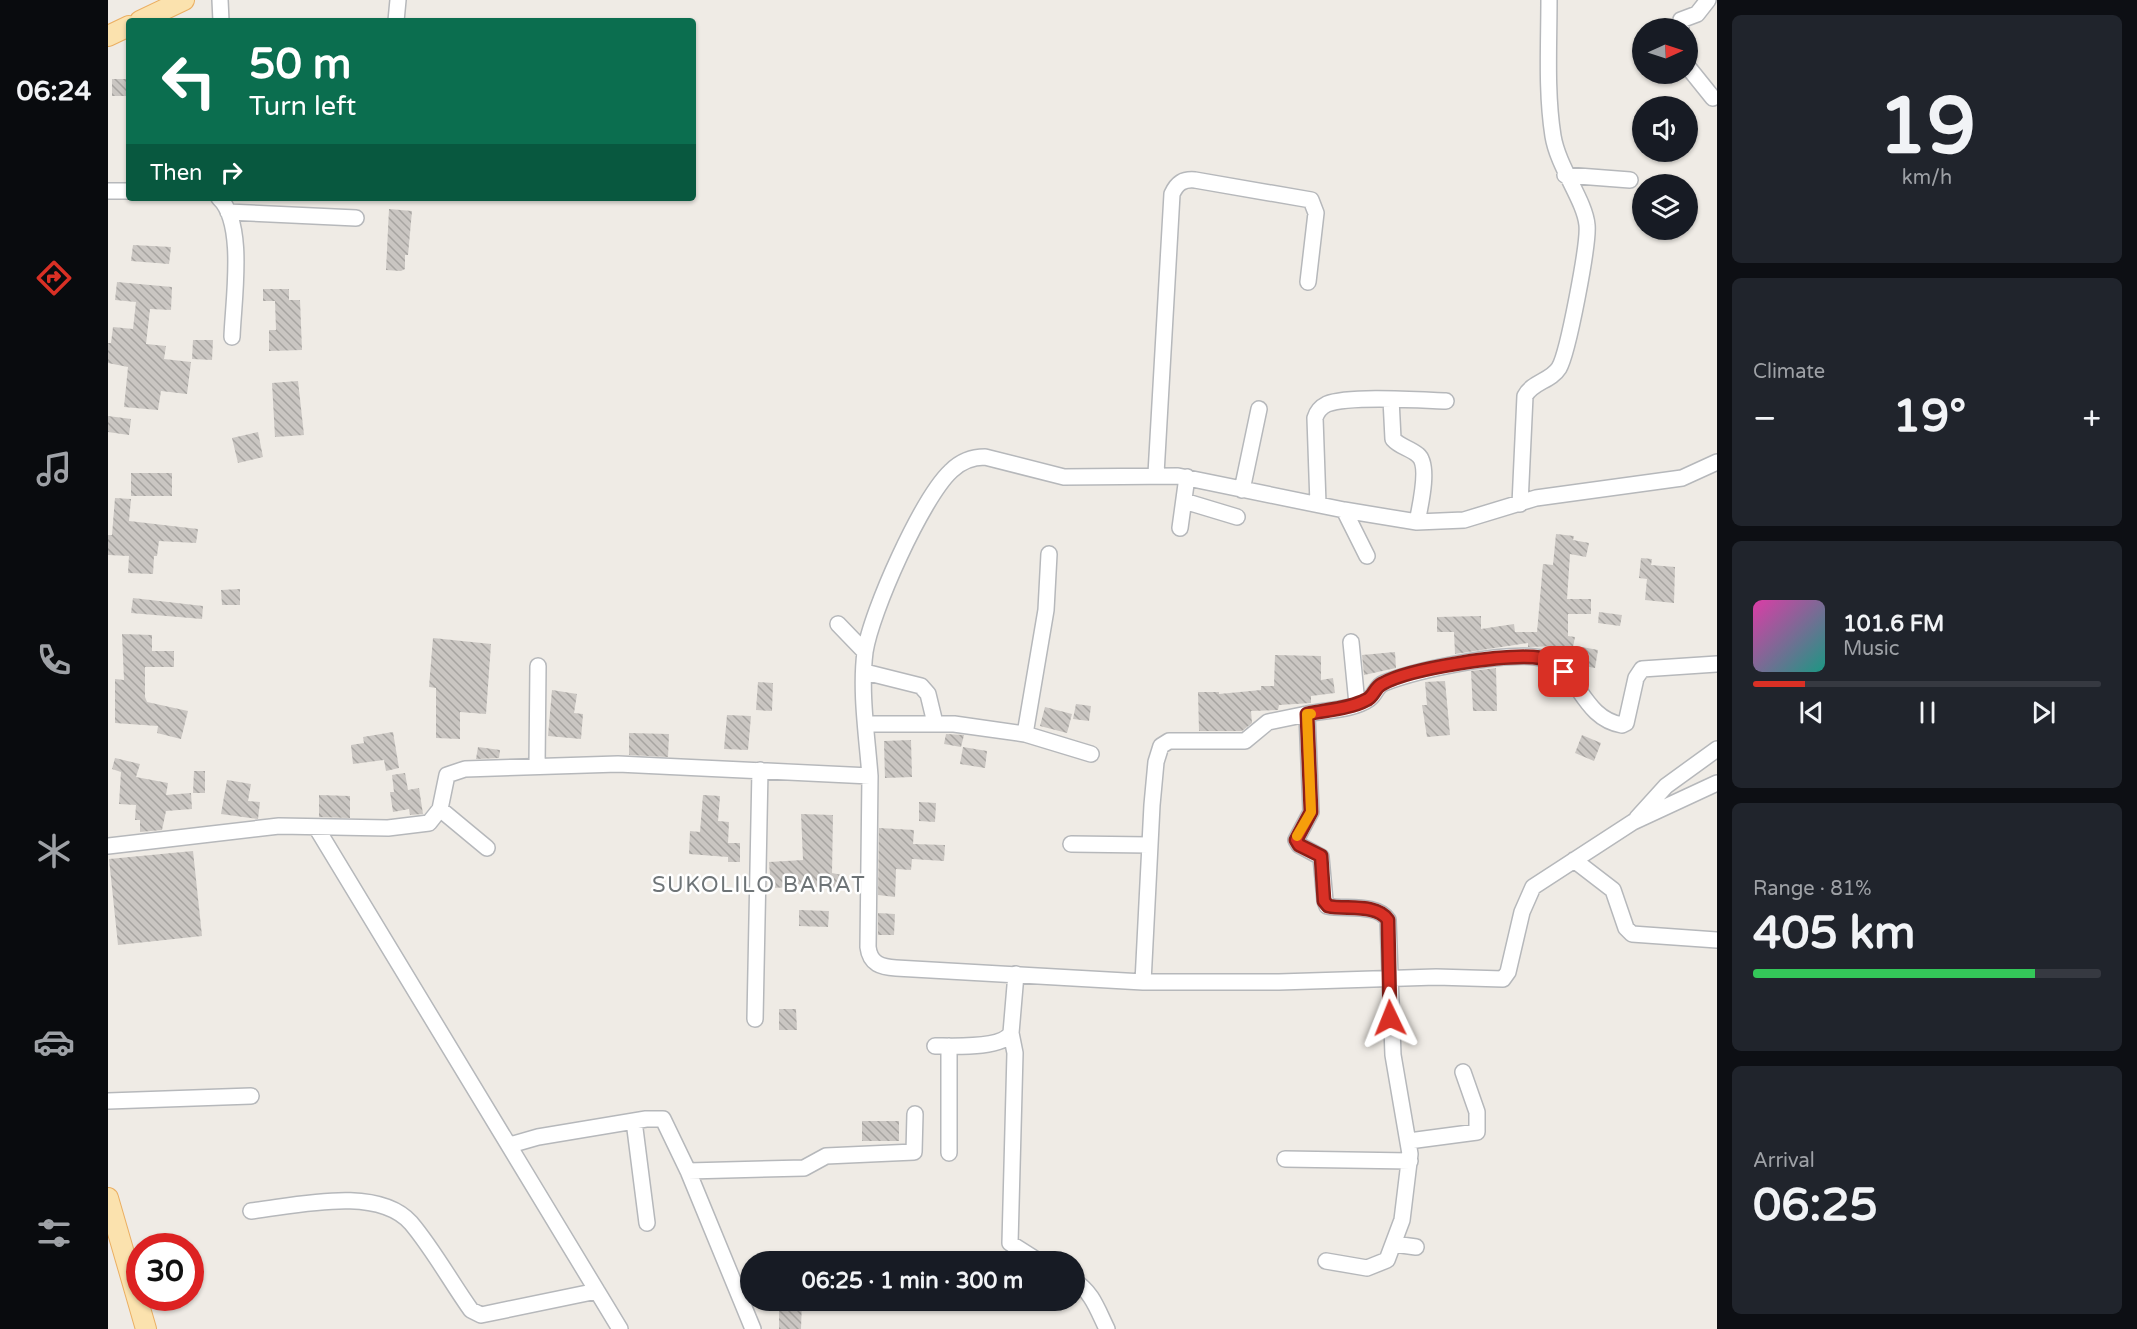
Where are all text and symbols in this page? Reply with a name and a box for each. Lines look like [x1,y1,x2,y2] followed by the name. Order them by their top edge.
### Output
[1632,18,1698,84] north arrow
[1632,18,1698,240] map controls
[249,39,351,90] text: 50 m
[150,42,228,120] icon: left
[17,75,91,108] text: 06:24
[1878,80,1976,174] text: 19
[249,90,356,123] text: Turn left
[1632,96,1698,162] button: sound
[215,156,248,189] icon: right
[150,160,203,186] text: Then
[1902,166,1952,190] text: km/h
[1632,174,1698,240] button: layers
[33,257,75,299] icon: directions
[1753,360,1825,384] text: Climate
[1893,390,1966,444] text: 19°
[1753,399,1777,438] text: −
[2082,399,2101,438] text: +
[33,448,75,490] icon: music
[1843,611,1944,637] text: 101.6 FM
[1843,637,1899,661] text: Music
[33,639,75,681] icon: phone
[1538,646,1589,697] pin
[1547,655,1580,688] icon: arrive
[1795,696,1828,729] icon: previous
[1911,696,1944,729] icon: pause
[2027,696,2060,729] icon: next
[33,830,75,872] icon: climate
[652,872,866,898] district label: SUKOLILO BARAT
[1753,877,1872,901] text: Range · 81%
[1753,907,1915,961] text: 405 km
[1358,986,1422,1050] position arrow
[33,1021,75,1063] icon: car
[1753,1149,1815,1173] text: Arrival
[1753,1179,1878,1233] text: 06:25
[33,1212,75,1254] icon: filters
[126,1233,204,1311] speed limit sign: 30
[802,1268,1023,1294] text: 06:25 · 1 min · 300 m

